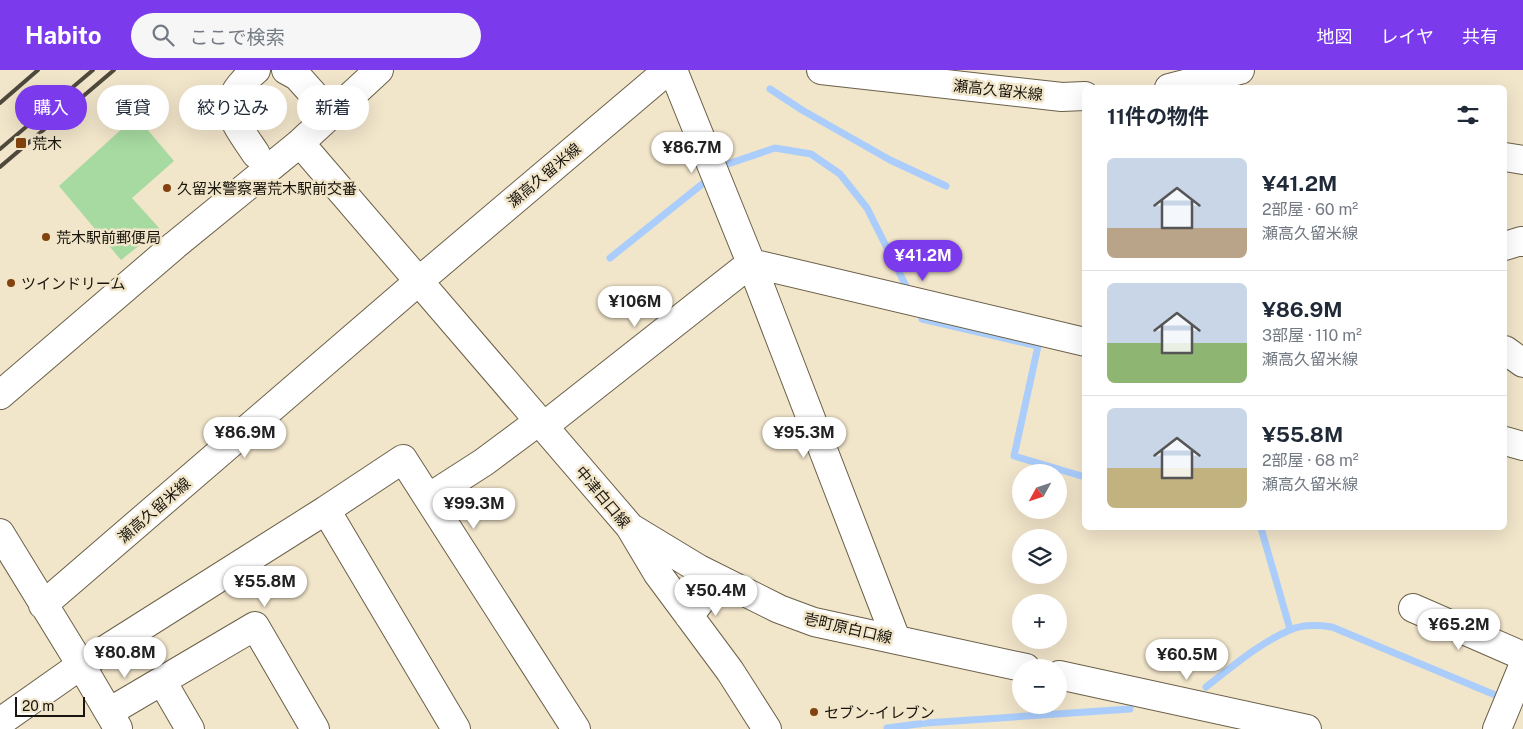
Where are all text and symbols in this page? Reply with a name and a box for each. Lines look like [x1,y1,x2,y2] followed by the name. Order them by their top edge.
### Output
[131,13,481,58] search box
[25,21,101,49] text: Habito
[149,21,177,49] icon: search
[189,26,284,48] text: ここで検索
[1317,26,1353,47] text: 地図
[1381,26,1434,47] text: レイヤ
[1462,26,1498,47] text: 共有
[952,77,1044,103] street label: 瀬高久留米線
[15,85,87,130] chip: 購入
[97,85,169,130] chip: 賃貸
[179,85,287,130] chip: 絞り込み
[297,85,369,130] chip: 新着
[1454,101,1482,129] icon: filters
[1107,104,1209,129] text: 11件の物件
[651,132,733,174] pin: ¥86.7M
[32,135,62,152] place label: 荒木
[14,136,28,150] marker: 荒木
[662,138,722,157] text: ¥86.7M
[504,140,584,210] street label: 瀬高久留米線
[1262,171,1337,196] text: ¥41.2M
[1147,178,1207,238] icon: home
[177,180,357,197] place label: 久留米警察署荒木駅前交番
[161,182,173,194] marker: 久留米警察署荒木駅前交番
[1262,200,1358,219] text: 2部屋 · 60 m²
[1262,224,1358,243] text: 瀬高久留米線
[56,229,161,246] place label: 荒木駅前郵便局
[40,231,52,243] marker: 荒木駅前郵便局
[882,240,964,282] pin: ¥41.2M
[894,246,952,265] text: ¥41.2M
[21,275,126,292] place label: ツインドリーム
[5,277,17,289] marker: ツインドリーム
[600,286,670,328] pin: ¥106M
[609,292,661,311] text: ¥106M
[1262,297,1343,322] text: ¥86.9M
[1147,303,1207,363] icon: home
[1262,326,1362,345] text: 3部屋 · 110 m²
[1262,350,1358,369] text: 瀬高久留米線
[204,416,286,459] pin: ¥86.9M
[763,416,845,459] pin: ¥95.3M
[1262,422,1343,447] text: ¥55.8M
[214,423,276,442] text: ¥86.9M
[773,423,835,442] text: ¥95.3M
[1147,428,1207,488] icon: home
[1262,451,1359,470] text: 2部屋 · 68 m²
[572,463,634,531] street label: 中津白口線
[1012,464,1068,519] north arrow
[1012,464,1067,714] map controls
[114,474,194,546] street label: 瀬高久留米線
[1262,475,1358,494] text: 瀬高久留米線
[433,488,515,530] pin: ¥99.3M
[443,494,505,513] text: ¥99.3M
[1012,529,1067,584] button: layers
[224,566,306,608] pin: ¥55.8M
[234,572,296,591] text: ¥55.8M
[675,574,757,617] pin: ¥50.4M
[685,581,747,600] text: ¥50.4M
[1012,594,1067,649] button: +
[1418,608,1500,651] pin: ¥65.2M
[802,610,894,646] street label: 壱町原白口線
[1428,615,1490,634] text: ¥65.2M
[84,636,166,679] pin: ¥80.8M
[1146,638,1228,681] pin: ¥60.5M
[94,643,156,662] text: ¥80.8M
[1156,645,1218,664] text: ¥60.5M
[1012,659,1067,714] button: −
[15,694,85,717] scale bar
[22,698,54,714] text: 20 m
[824,704,935,721] place label: セブン-イレブン
[808,706,820,718] marker: セブン-イレブン

